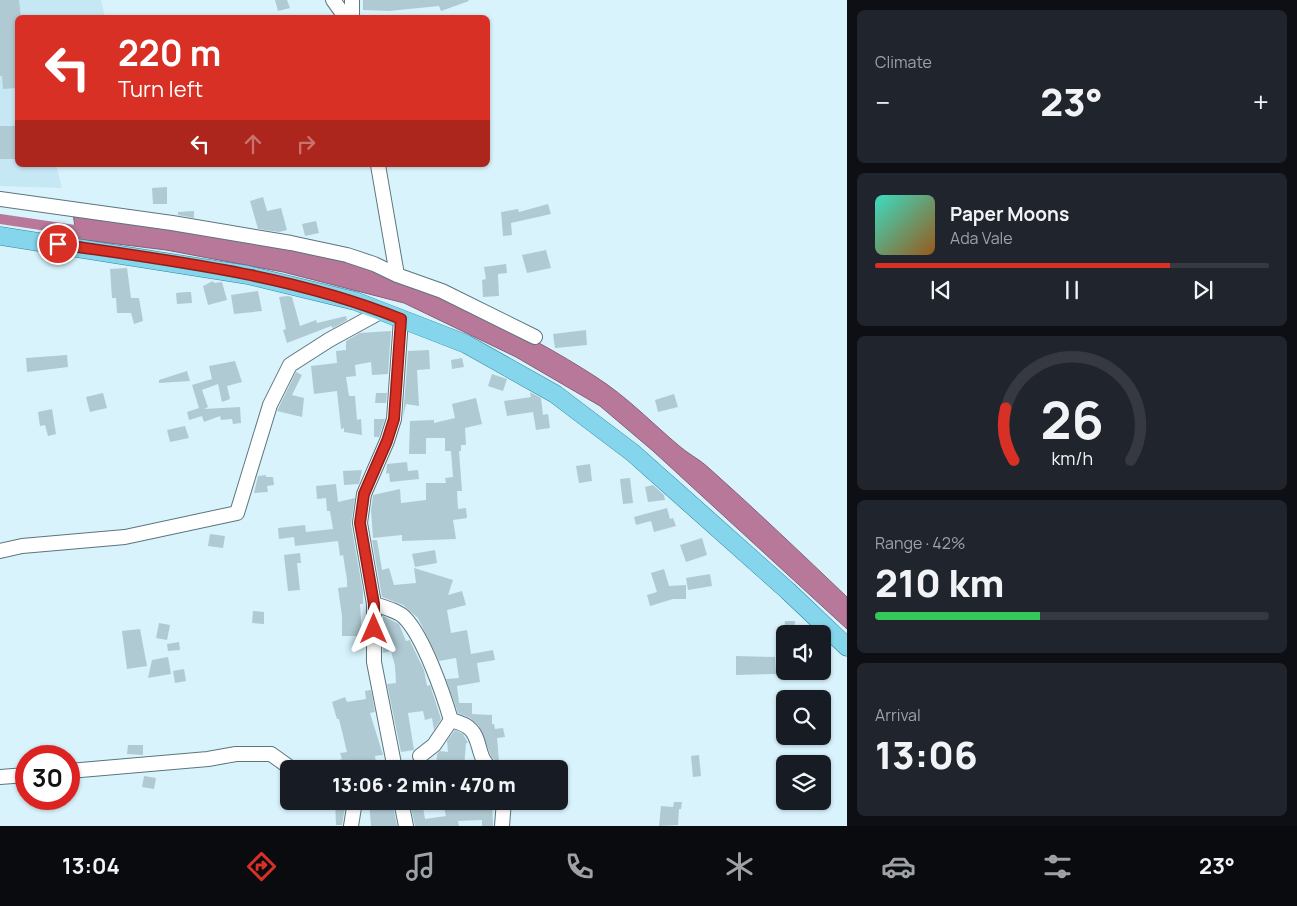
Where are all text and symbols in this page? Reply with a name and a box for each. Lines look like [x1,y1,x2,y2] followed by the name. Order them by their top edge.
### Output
[118,29,221,77] text: 220 m
[35,35,100,100] icon: left
[875,51,932,73] text: Climate
[118,74,203,104] text: Turn left
[1040,75,1103,127] text: 23°
[875,83,890,121] text: −
[1253,83,1269,121] text: +
[186,130,214,158] icon: left
[239,130,267,158] icon: ahead
[292,130,320,158] icon: right
[950,201,1069,227] text: Paper Moons
[37,223,79,265] pin
[950,227,1013,249] text: Ada Vale
[44,230,72,258] icon: arrive
[927,276,955,304] icon: previous
[1058,276,1086,304] icon: pause
[1189,276,1217,304] icon: next
[1040,384,1104,455] text: 26
[1051,446,1093,470] text: km/h
[875,532,965,554] text: Range · 42%
[875,556,1004,608] text: 210 km
[347,602,399,654] position arrow
[776,625,831,810] map controls
[776,625,831,680] button: sound
[776,690,831,745] button: search
[875,704,921,726] text: Arrival
[875,728,978,780] text: 13:06
[15,745,80,810] speed limit sign: 30
[776,755,831,810] button: layers
[332,772,516,798] text: 13:06 · 2 min · 470 m
[244,849,279,884] icon: directions
[403,849,438,884] icon: music
[562,849,597,884] icon: phone
[722,849,757,884] icon: climate
[881,849,916,884] icon: car
[1040,849,1075,884] icon: filters
[62,851,120,881] text: 13:04
[1199,851,1235,881] text: 23°

